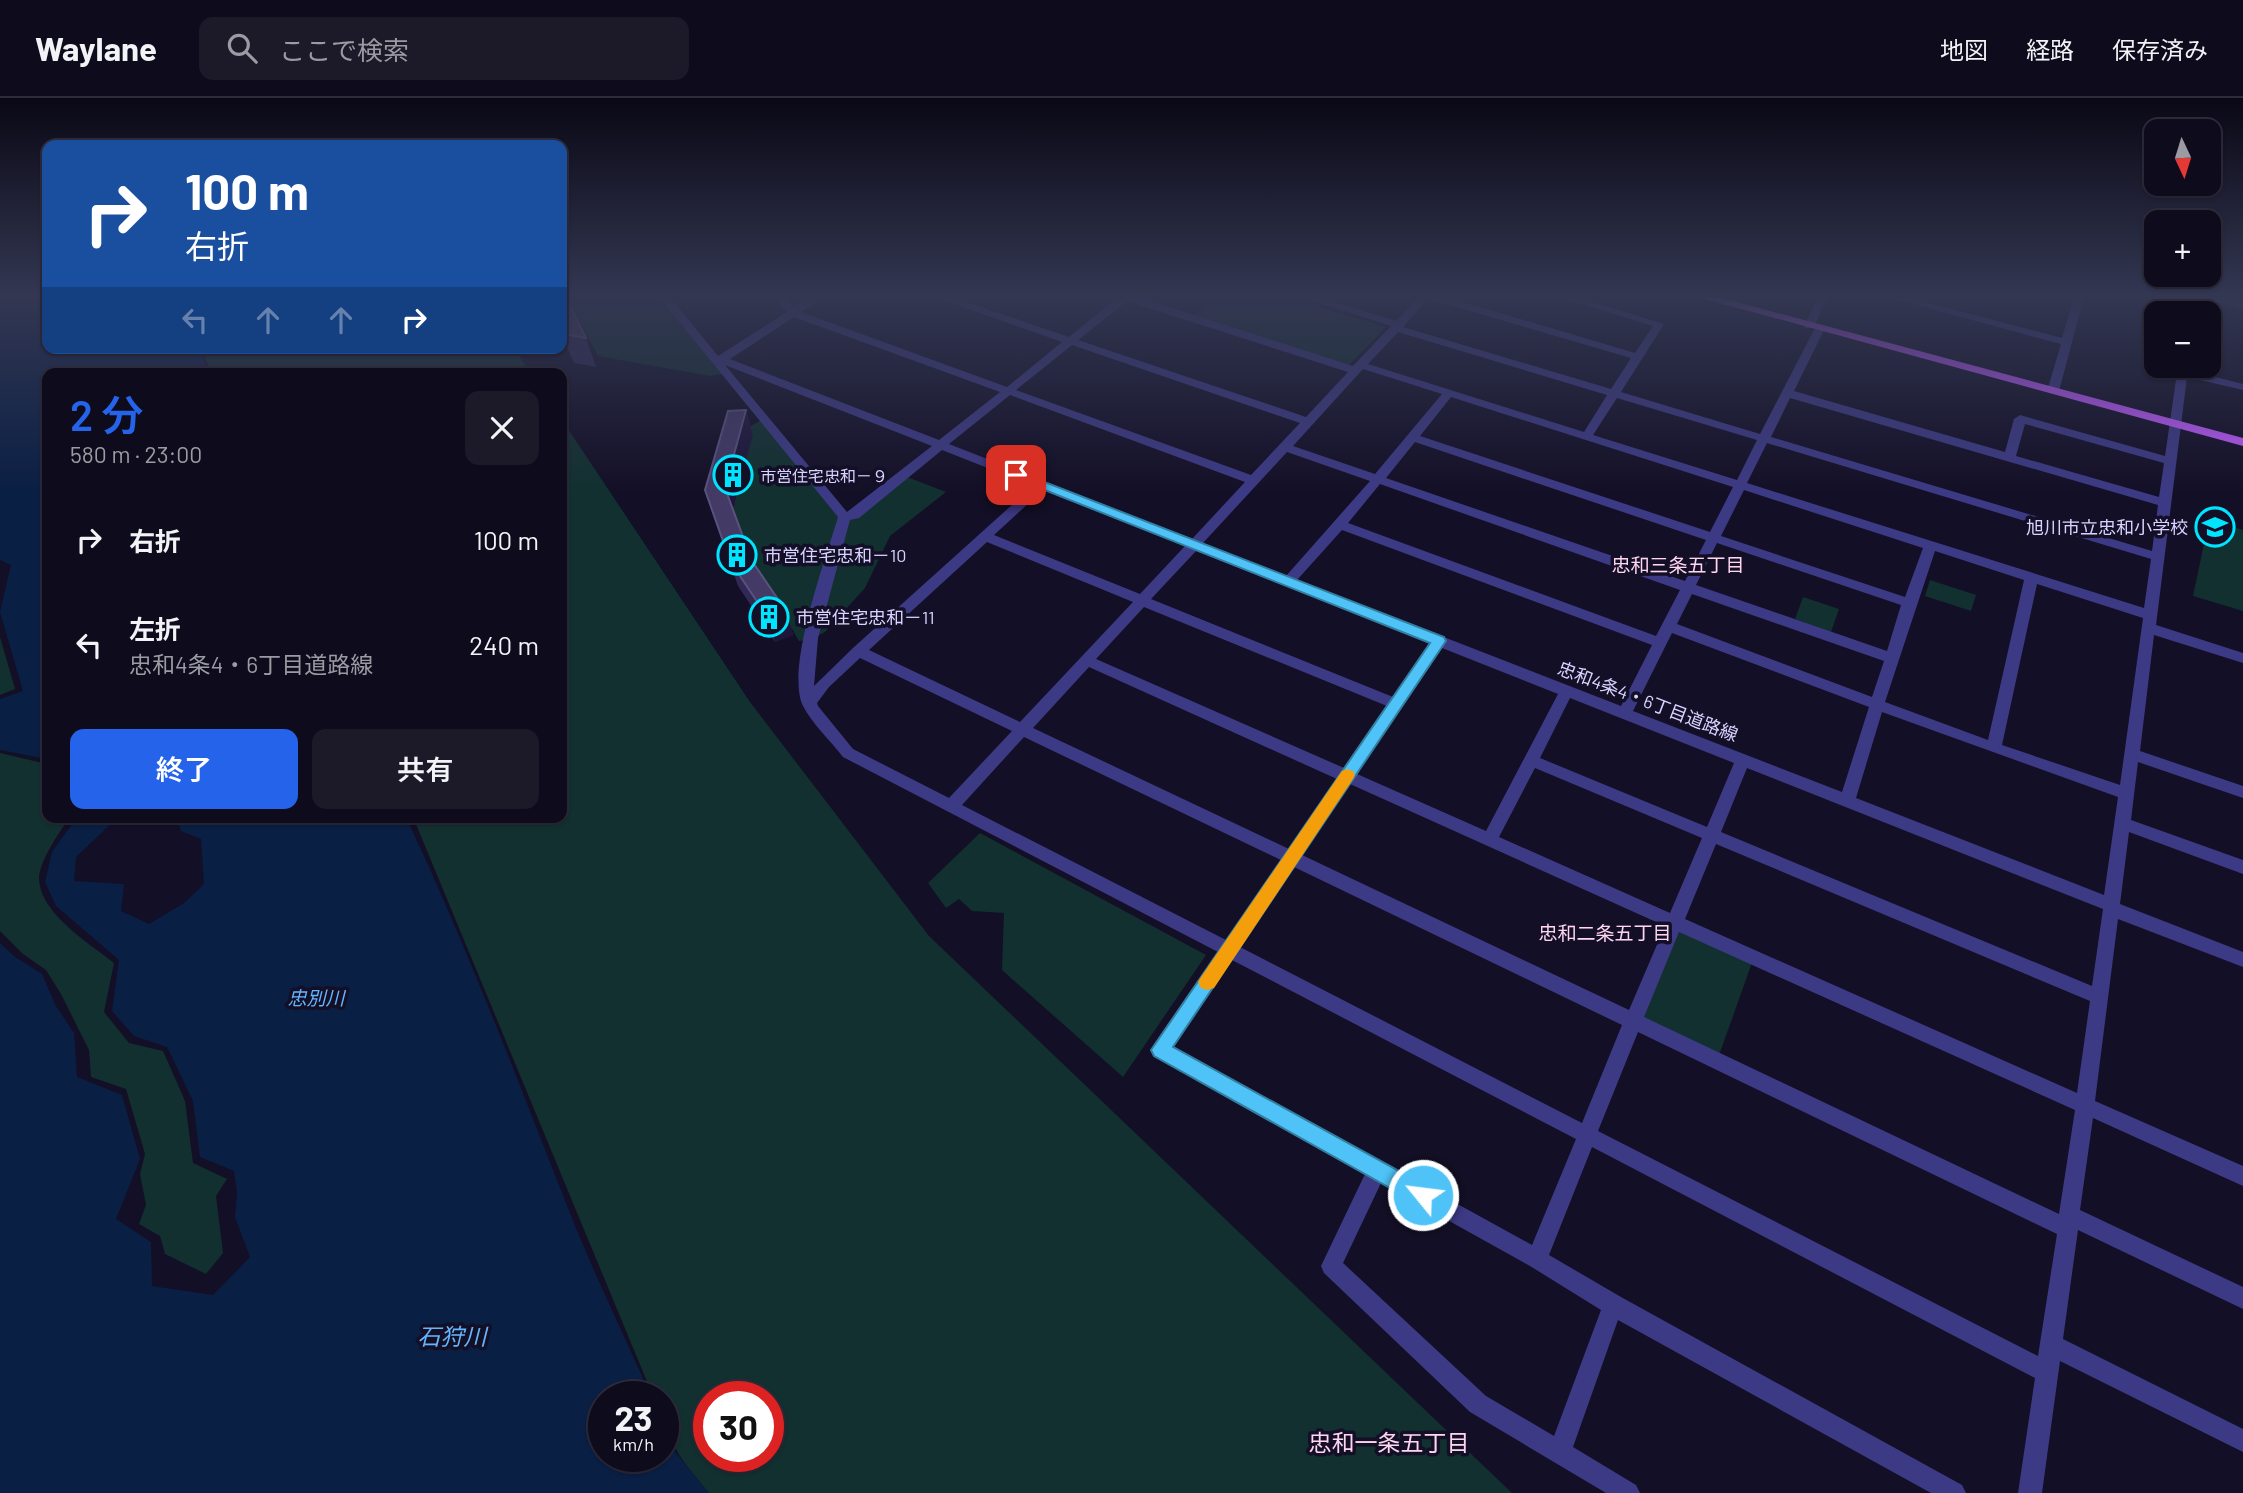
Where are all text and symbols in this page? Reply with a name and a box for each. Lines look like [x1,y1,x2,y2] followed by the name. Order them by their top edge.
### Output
[199,17,689,80] search box
[35,28,157,68] text: Waylane
[223,29,261,67] icon: search
[279,34,409,65] text: ここで検索
[1940,35,1988,64] text: 地図
[2026,35,2074,64] text: 経路
[2112,35,2208,64] text: 保存済み
[2144,119,2221,196] north arrow
[2144,119,2221,378] map controls
[185,161,309,220] text: 100 m
[70,168,161,259] icon: right
[2144,210,2221,287] button: +
[185,226,249,264] text: 右折
[176,301,214,339] icon: left
[249,301,287,339] icon: ahead
[322,301,360,339] icon: ahead
[395,301,433,339] icon: right
[2144,301,2221,378] button: −
[70,389,144,439] text: 2 分
[465,391,539,465] button: close
[70,440,202,468] text: 580 m · 23:00
[986,445,1046,505] pin
[712,454,754,496] building icon: 市営住宅忠和－９
[997,456,1035,494] icon: arrive
[760,466,888,485] place label: 市営住宅忠和－９
[2194,506,2236,548] school or university icon: 旭川市立忠和小学校
[2026,516,2188,538] place label: 旭川市立忠和小学校
[70,521,108,559] icon: right
[474,524,539,555] text: 100 m
[129,525,181,556] text: 右折
[716,534,758,576] building icon: 市営住宅忠和－10
[764,544,906,566] place label: 市営住宅忠和－10
[1611,553,1745,576] district label: 忠和三条五丁目
[748,596,790,638] building icon: 市営住宅忠和－11
[796,606,935,628] place label: 市営住宅忠和－11
[129,613,181,644] text: 左折
[70,626,108,664] icon: left
[469,629,539,660] text: 240 m
[129,650,373,678] text: 忠和4条4・6丁目道路線
[1555,656,1741,746] street label: 忠和4条4・6丁目道路線
[70,729,298,809] button: 終了
[312,729,539,809] button: 共有
[1538,921,1672,944] district label: 忠和二条五丁目
[287,986,346,1009] water label: 忠別川
[1386,1158,1460,1232] position arrow
[418,1322,490,1350] water label: 石狩川
[693,1381,784,1472] speed limit sign: 30
[614,1396,653,1438] text: 23
[1309,1428,1470,1456] district label: 忠和一条五丁目
[613,1433,654,1455] text: km/h

